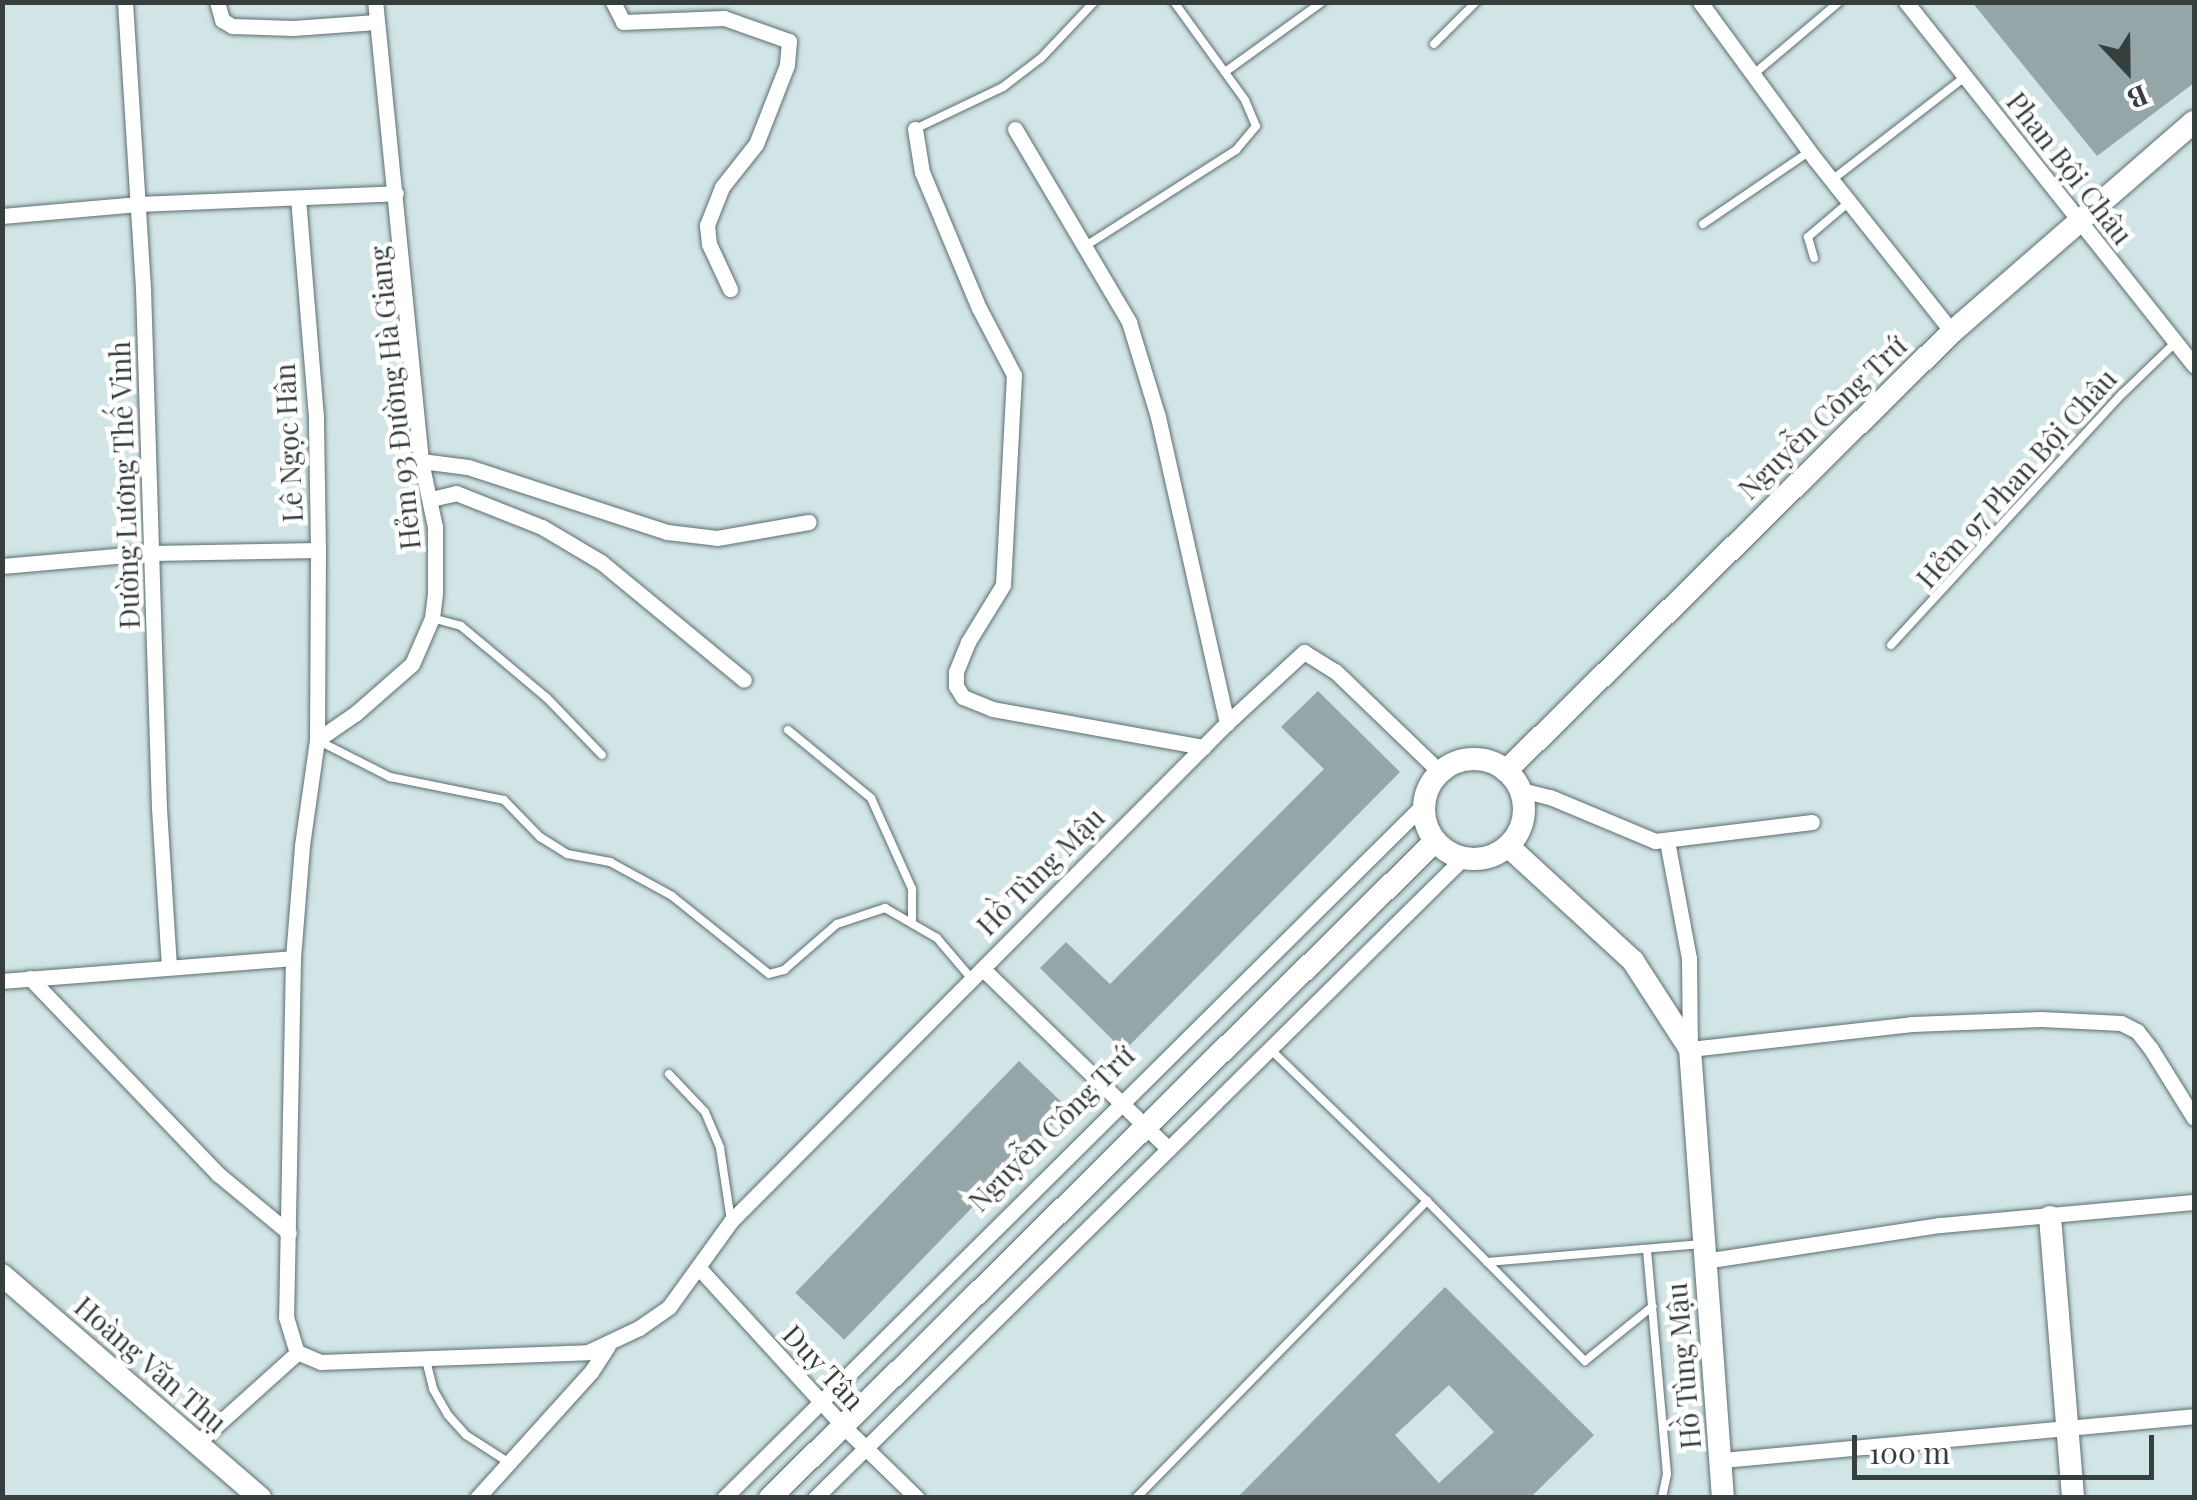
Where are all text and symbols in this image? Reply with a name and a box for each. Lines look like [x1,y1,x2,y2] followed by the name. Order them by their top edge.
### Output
[2077,20,2177,120] north arrow
[2000,85,2140,251] street label: Phan Bội Châu
[361,244,427,552] street label: Hẻm 93 Đường Hà Giang
[1731,328,1913,506] street label: Nguyễn Công Trứ
[102,340,146,630] street label: Đường Lương Thế Vinh
[1909,361,2123,595] street label: Hẻm 97 Phan Bội Châu
[267,363,309,523] street label: Lê Ngọc Hân
[969,800,1111,942] street label: Hồ Tùng Mậu
[961,1038,1141,1218] street label: Nguyễn Công Trứ
[1659,1281,1707,1451] street label: Hồ Tùng Mậu
[68,1288,234,1440] street label: Hoàng Văn Thụ
[776,1317,872,1417] street label: Duy Tân
[1857,1415,2160,1477] scale bar
[1869,1432,1950,1472] text: 100 m

